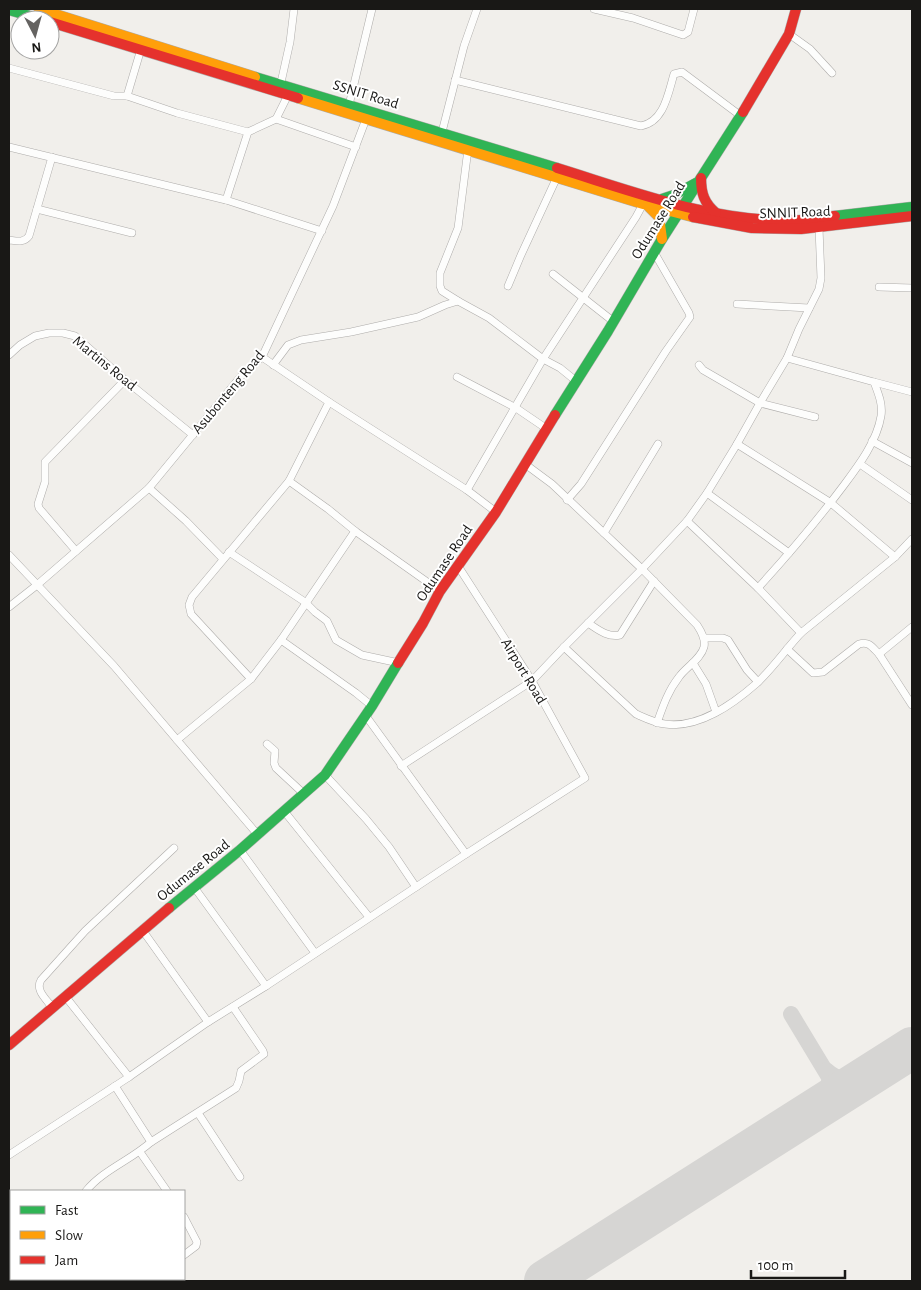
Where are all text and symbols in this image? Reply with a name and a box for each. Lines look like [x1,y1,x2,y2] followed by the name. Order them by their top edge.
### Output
[10,10,60,60] north arrow
[31,39,42,54] text: N
[331,77,401,112] street label: SSNIT Road
[629,179,688,262] street label: Odumase Road
[759,204,831,221] street label: SNNIT Road
[70,333,140,394] street label: Martins Road
[189,348,267,437] street label: Asubonteng Road
[413,522,476,604] street label: Odumase Road
[498,636,549,707] street label: Airport Road
[154,837,233,904] street label: Odumase Road
[10,1190,185,1280] legend
[55,1203,79,1218] text: Fast
[55,1228,83,1243] text: Slow
[751,1248,845,1280] scale bar
[55,1253,78,1268] text: Jam
[758,1258,793,1273] text: 100 m

